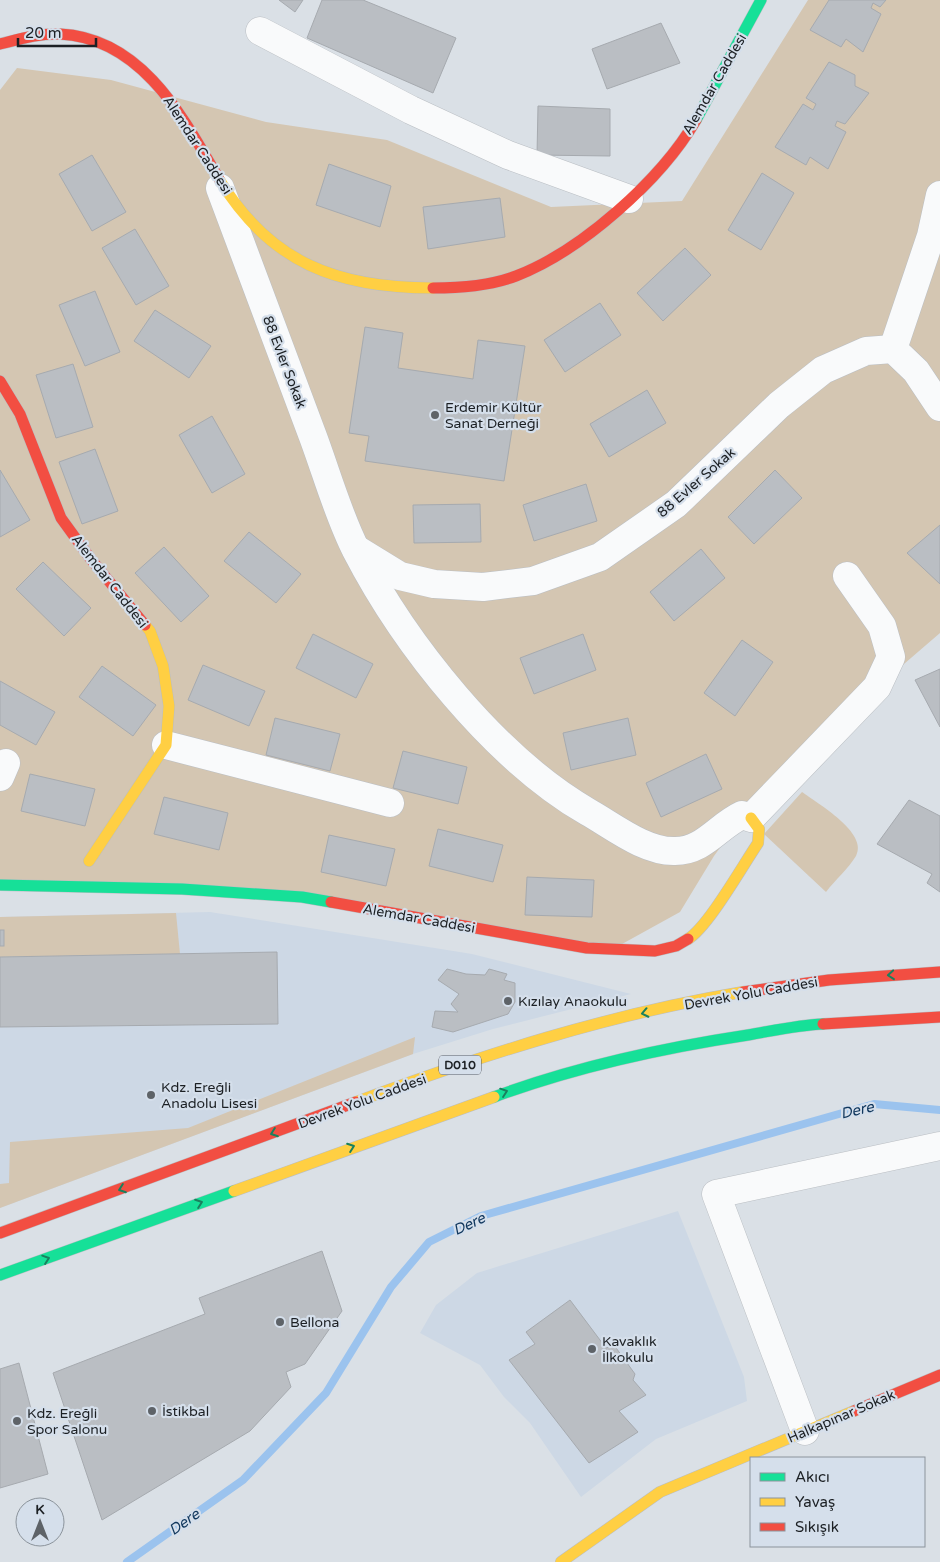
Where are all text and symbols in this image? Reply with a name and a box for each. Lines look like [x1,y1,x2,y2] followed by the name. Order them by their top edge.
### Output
[18,15,95,47] scale bar
[25,24,62,42] text: 20 m
[679,31,750,138] street label: Alemdar Caddesi
[159,93,236,198] street label: Alemdar Caddesi
[259,313,310,411] street label: 88 Evler Sokak
[445,399,542,432] place label: Erdemir Kültür Sanat Derneği
[429,409,441,421] marker: Erdemir Kültür Sanat Derneği
[654,444,739,521] street label: 88 Evler Sokak
[68,531,151,631] street label: Alemdar Caddesi
[361,900,476,937] street label: Alemdar Caddesi
[887,969,895,980] one-way arrow
[683,973,819,1014] street label: Devrek Yolu Caddesi
[518,993,627,1010] place label: Kızılay Anaokulu
[502,995,514,1007] marker: Kızılay Anaokulu
[640,1007,649,1018] one-way arrow
[439,1056,481,1074] road number: D010
[296,1070,429,1133] street label: Devrek Yolu Caddesi
[161,1079,257,1112] place label: Kdz. Ereğli Anadolu Lisesi
[499,1088,508,1098] one-way arrow
[145,1089,157,1101] marker: Kdz. Ereğli Anadolu Lisesi
[839,1097,877,1123] water label: Dere
[270,1127,279,1137] one-way arrow
[346,1143,355,1153] one-way arrow
[118,1184,126,1194] one-way arrow
[194,1199,202,1209] one-way arrow
[450,1208,489,1239] water label: Dere
[41,1255,50,1265] one-way arrow
[290,1314,339,1331] place label: Bellona
[274,1316,286,1328] marker: Bellona
[602,1333,657,1366] place label: Kavaklık İlkokulu
[586,1343,598,1355] marker: Kavaklık İlkokulu
[785,1386,898,1447] street label: Halkapınar Sokak
[162,1403,209,1420] place label: İstikbal
[27,1405,107,1438] place label: Kdz. Ereğli Spor Salonu
[146,1405,158,1417] marker: İstikbal
[11,1415,23,1427] marker: Kdz. Ereğli Spor Salonu
[750,1457,925,1547] legend
[795,1468,830,1486] text: Akıcı
[795,1493,835,1511] text: Yavaş
[15,1497,65,1547] north arrow
[35,1501,45,1518] text: K
[165,1504,204,1539] water label: Dere
[795,1518,839,1536] text: Sıkışık

